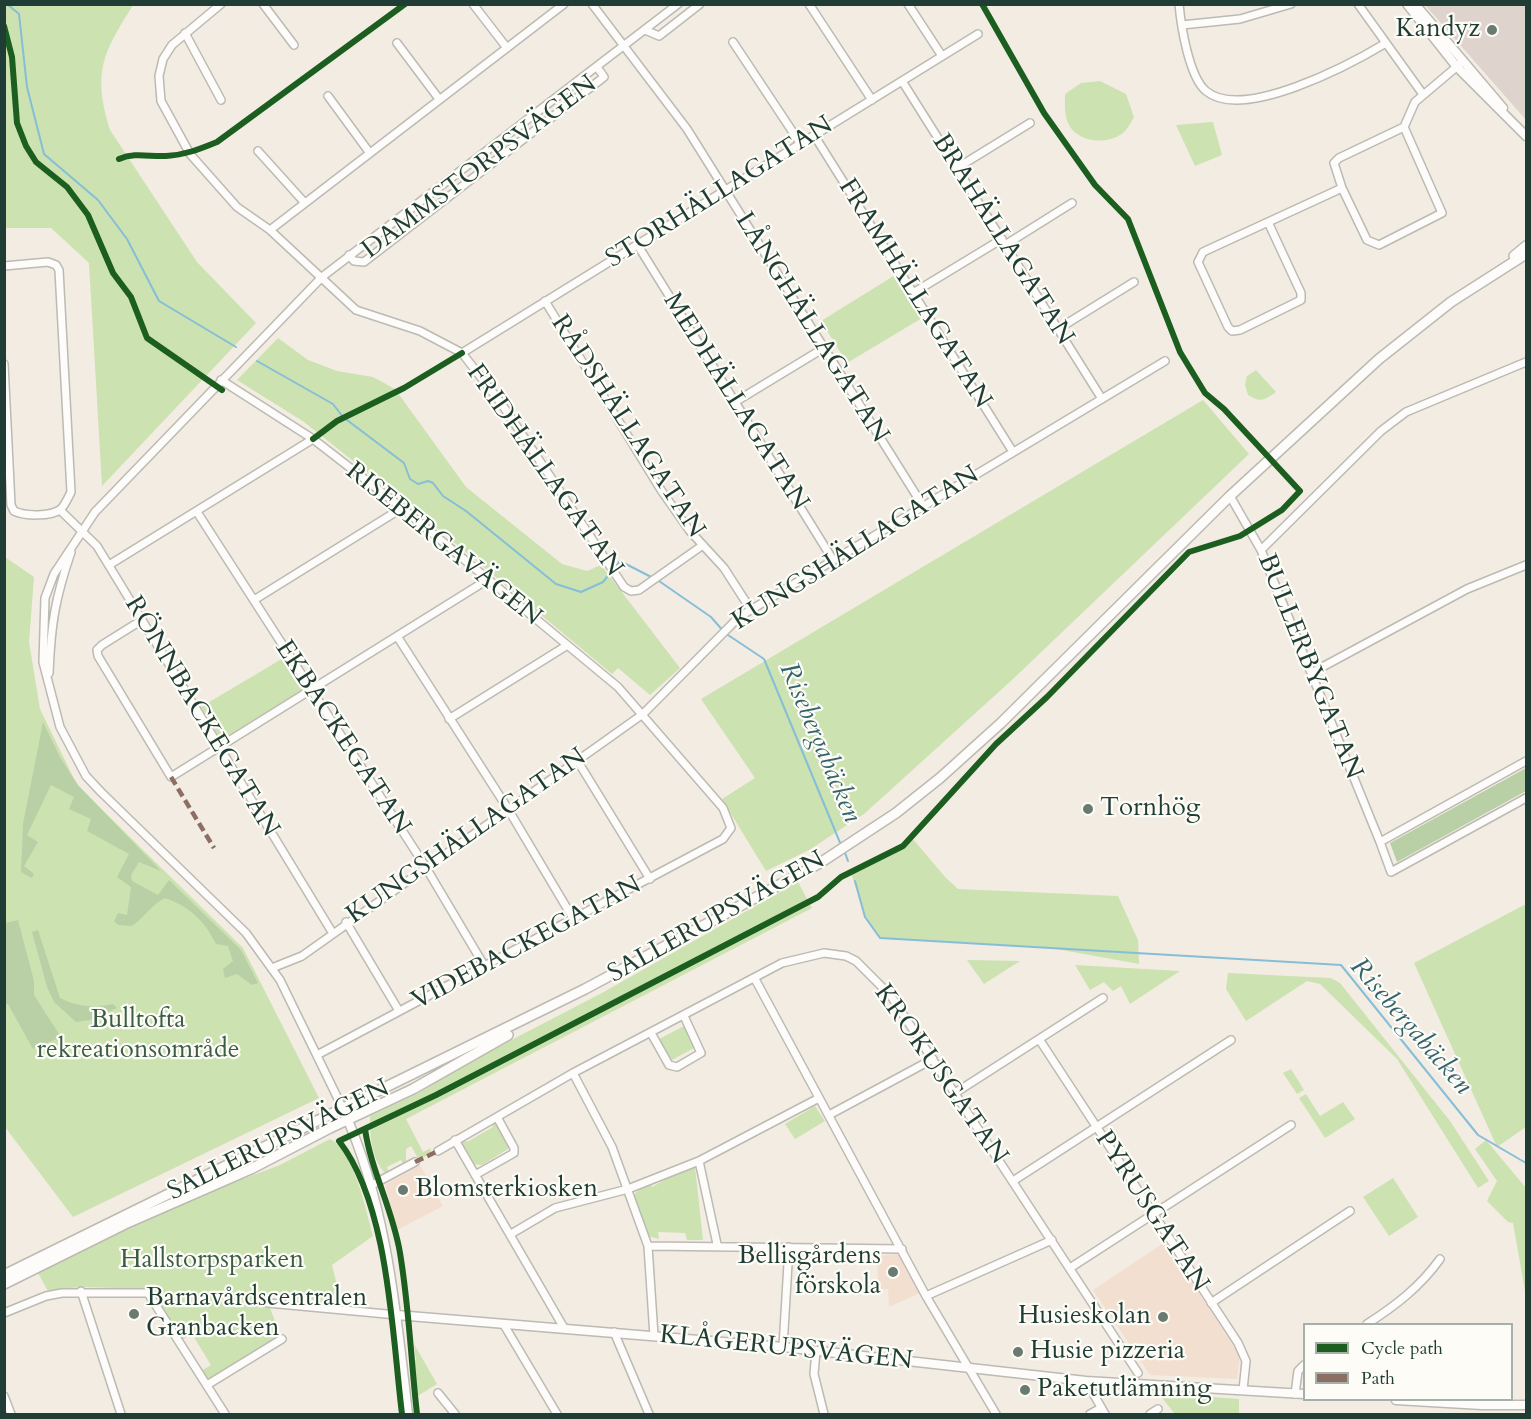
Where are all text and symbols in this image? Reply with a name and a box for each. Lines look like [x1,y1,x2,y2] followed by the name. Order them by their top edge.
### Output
[1395,14,1480,46] place label: Kandyz
[1485,23,1499,37] marker: Kandyz
[356,69,604,267] street label: DAMMSTORPSVÄGEN
[601,110,839,276] street label: STORHÄLLAGATAN
[924,129,1080,351] street label: BRAHÄLLAGATAN
[831,173,997,415] street label: FRAMHÄLLAGATAN
[727,207,895,449] street label: LÅNGHÄLLAGATAN
[655,287,815,517] street label: MEDHÄLLAGATAN
[543,310,711,544] street label: RÅDSHÄLLAGATAN
[459,359,629,583] street label: FRIDHÄLLAGATAN
[339,456,547,634] street label: RISEBERGAVÄGEN
[727,460,985,638] street label: KUNGSHÄLLAGATAN
[1250,550,1368,784] street label: BULLERBYGATAN
[117,591,285,843] street label: RÖNNBACKEGATAN
[267,635,417,841] street label: EKBACKEGATAN
[771,658,867,828] water label: Risebergabäcken
[341,742,593,932] street label: KUNGSHÄLLAGATAN
[1100,793,1200,825] place label: Tornhög
[1081,802,1095,816] marker: Tornhög
[603,845,831,991] street label: SALLERUPSVÄGEN
[407,870,647,1018] street label: VIDEBACKEGATAN
[1342,952,1478,1102] water label: Risebergabäcken
[866,979,1014,1171] street label: KROKUSGATAN
[36,1005,240,1066] park label: Bulltofta rekreationsområde
[163,1074,395,1208] street label: SALLERUPSVÄGEN
[1087,1126,1215,1298] street label: PYRUSGATAN
[415,1174,598,1206] place label: Blomsterkiosken
[396,1183,410,1197] marker: Blomsterkiosken
[738,1241,881,1302] place label: Bellisgårdens förskola
[120,1245,304,1277] park label: Hallstorpsparken
[886,1265,900,1279] marker: Bellisgårdens förskola
[146,1283,367,1344] place label: Barnavårdscentralen Granbacken
[1018,1301,1151,1333] place label: Husieskolan
[127,1307,141,1321] marker: Barnavårdscentralen Granbacken
[1156,1310,1170,1324] marker: Husieskolan
[658,1320,914,1378] street label: KLÅGERUPSVÄGEN
[1303,1323,1513,1401] legend
[1030,1336,1185,1368] place label: Husie pizzeria
[1361,1336,1443,1361] text: Cycle path
[1011,1345,1025,1359] marker: Husie pizzeria
[1361,1366,1395,1391] text: Path
[1037,1374,1212,1406] place label: Paketutlämning
[1018,1383,1032,1397] marker: Paketutlämning

